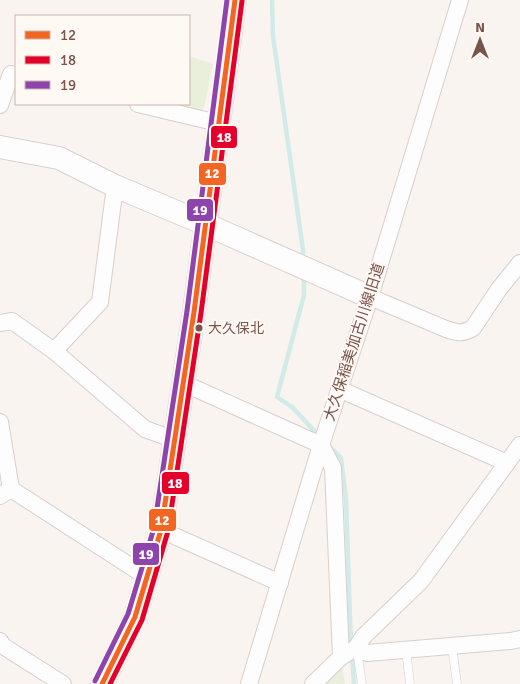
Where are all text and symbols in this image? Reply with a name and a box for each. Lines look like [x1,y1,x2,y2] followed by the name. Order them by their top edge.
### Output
[15,15,190,105] legend
[455,15,505,65] north arrow
[475,19,485,36] text: N
[60,26,76,44] text: 12
[60,51,76,69] text: 18
[60,76,76,94] text: 19
[210,125,238,149] line badge: 18
[216,129,232,146] text: 18
[198,162,227,186] line badge: 12
[204,165,220,182] text: 12
[186,198,214,222] line badge: 19
[192,202,208,219] text: 19
[320,261,388,423] street label: 大久保稲美加古川線旧道
[208,320,264,337] place label: 大久保北
[194,323,204,333] marker: 大久保北
[161,471,190,495] line badge: 18
[167,475,183,492] text: 18
[148,508,177,532] line badge: 12
[154,512,170,529] text: 12
[132,542,160,566] line badge: 19
[138,546,154,563] text: 19

